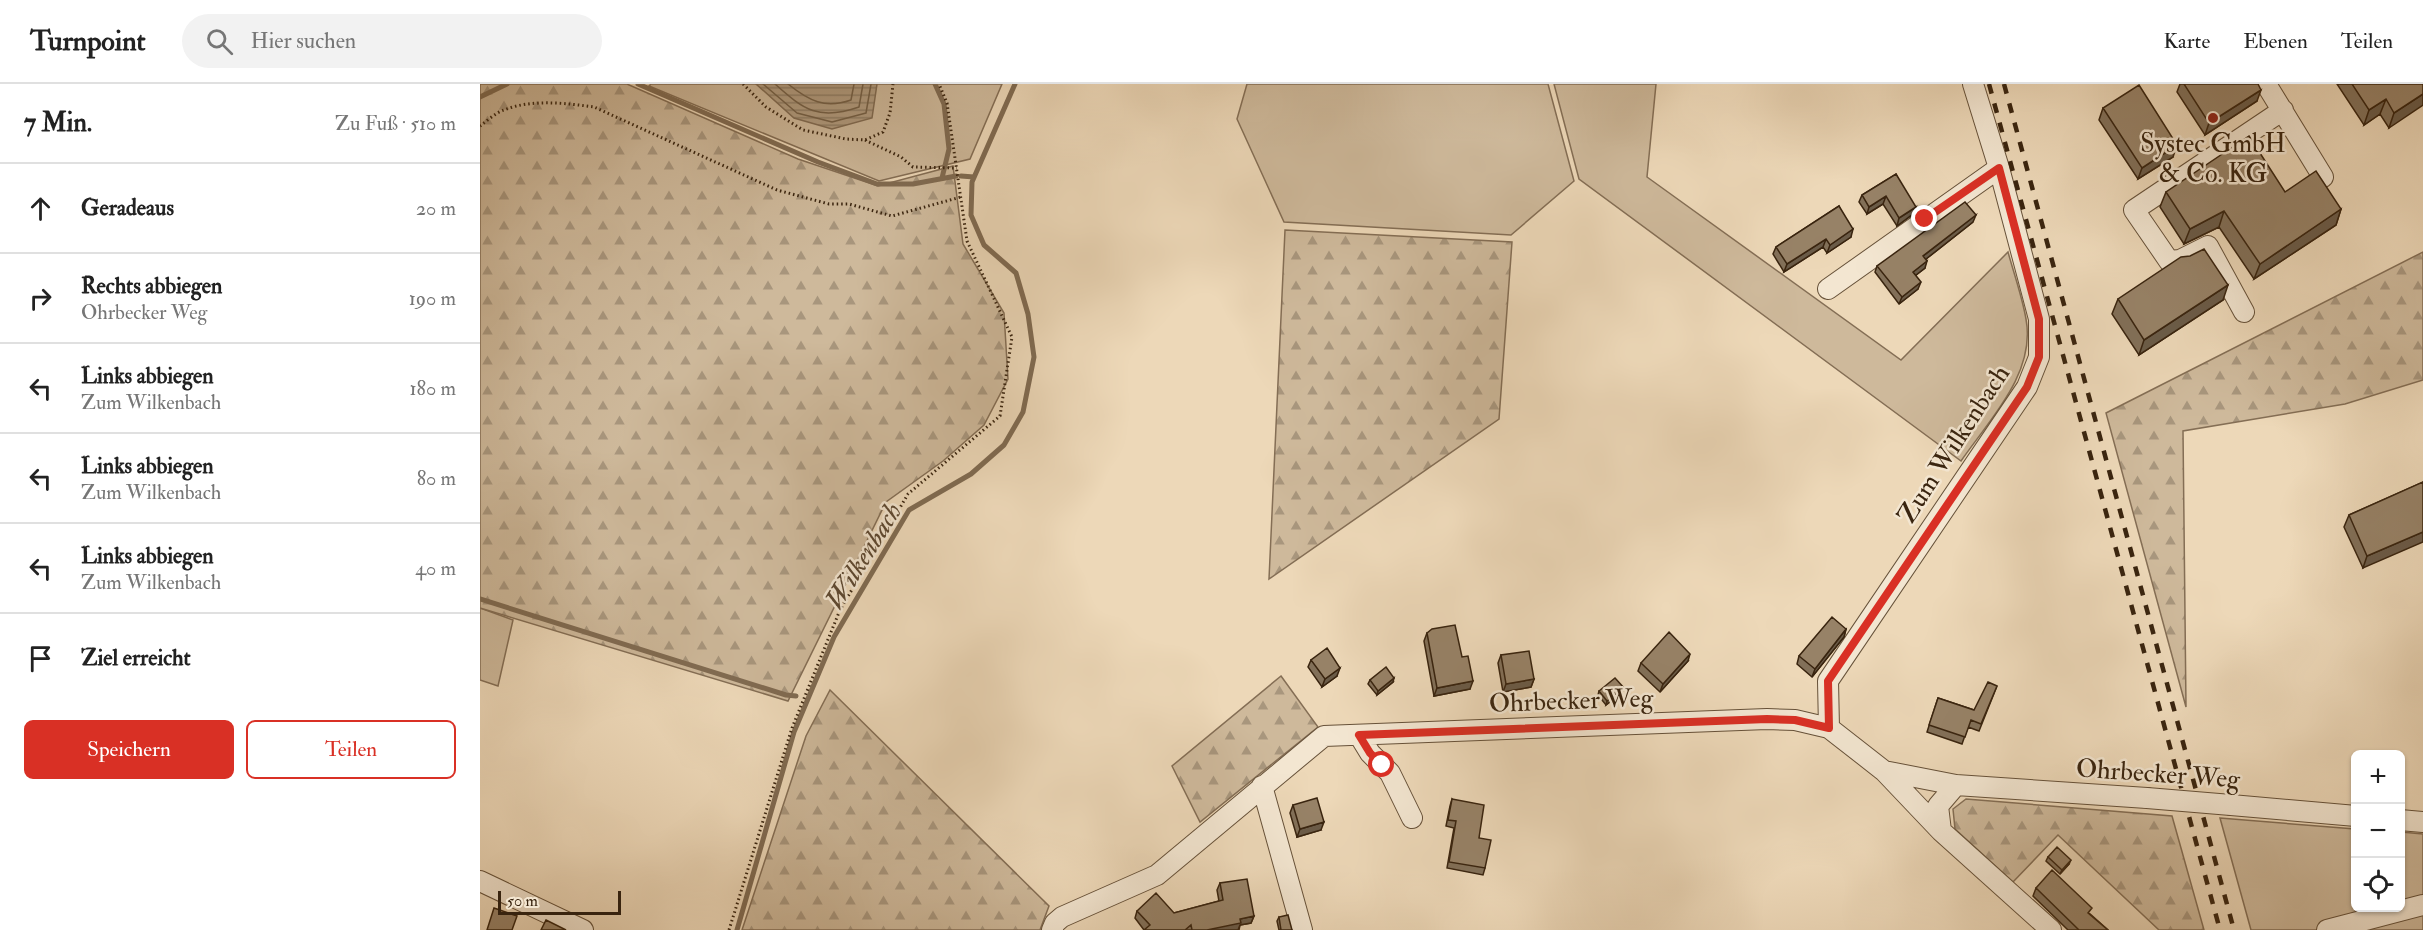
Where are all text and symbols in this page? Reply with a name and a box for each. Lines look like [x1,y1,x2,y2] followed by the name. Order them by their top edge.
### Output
[182,14,602,68] search box
[30,24,146,59] text: Turnpoint
[203,25,236,58] icon: search
[251,27,356,55] text: Hier suchen
[2163,28,2210,55] text: Karte
[2243,28,2308,55] text: Ebenen
[2341,28,2393,55] text: Teilen
[24,107,92,139] text: 7 Min.
[335,111,456,136] text: Zu Fuß · 510 m
[2206,111,2220,125] marker: Systec GmbH & Co. KG
[2140,128,2286,190] place label: Systec GmbH & Co. KG
[24,192,57,225] icon: ahead
[81,194,174,222] text: Geradeaus
[416,196,456,221] text: 20 m
[1911,205,1937,231] route end
[81,272,222,300] text: Rechts abbiegen
[24,282,57,315] icon: right
[409,286,456,311] text: 190 m
[81,300,207,325] text: Ohrbecker Weg
[1891,359,2017,530] street label: Zum Wilkenbach
[81,362,214,390] text: Links abbiegen
[24,372,57,405] icon: left
[409,376,456,401] text: 180 m
[81,390,221,415] text: Zum Wilkenbach
[81,452,214,480] text: Links abbiegen
[24,462,57,495] icon: left
[417,466,456,491] text: 80 m
[81,480,221,505] text: Zum Wilkenbach
[818,497,909,616] water label: Wilkenbach
[81,542,214,570] text: Links abbiegen
[24,552,57,585] icon: left
[415,556,456,581] text: 40 m
[81,570,221,595] text: Zum Wilkenbach
[24,642,57,675] icon: arrive
[81,644,191,672] text: Ziel erreicht
[1488,682,1655,720] street label: Ohrbecker Weg
[24,720,234,779] button: Speichern
[246,720,456,779] button: Teilen
[2351,750,2405,912] map controls
[2351,750,2405,804] button: +
[1368,751,1394,777] route start
[2075,752,2242,796] street label: Ohrbecker Weg
[2351,804,2405,858] button: −
[2351,858,2405,912] button: locate
[498,888,621,916] scale bar
[507,891,538,911] text: 50 m

